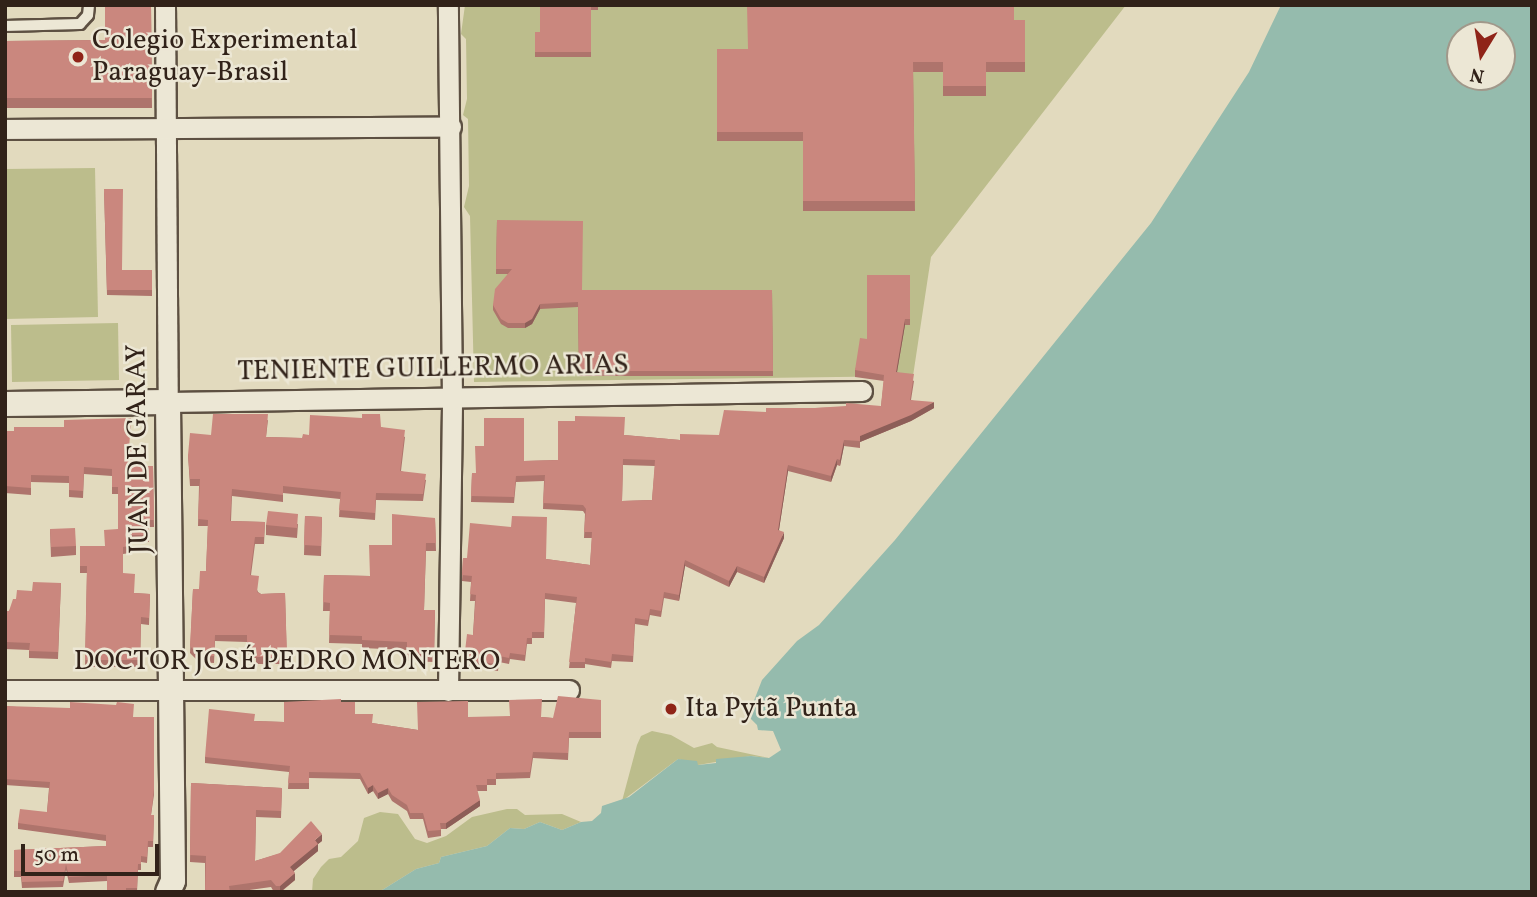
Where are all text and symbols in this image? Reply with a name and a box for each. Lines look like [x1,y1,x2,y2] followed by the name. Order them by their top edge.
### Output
[1446,21,1516,91] north arrow
[92,24,358,90] place label: Colegio Experimental Paraguay-Brasil
[70,49,86,65] marker: Colegio Experimental Paraguay-Brasil
[1468,61,1487,89] text: N
[120,344,158,554] street label: JUAN DE GARAY
[237,349,629,389] street label: TENIENTE GUILLERMO ARIAS
[74,645,500,679] street label: DOCTOR JOSÉ PEDRO MONTERO
[685,692,858,726] place label: Ita Pytã Punta
[663,701,679,717] marker: Ita Pytã Punta
[24,830,163,874] scale bar
[34,841,79,870] text: 50 m

